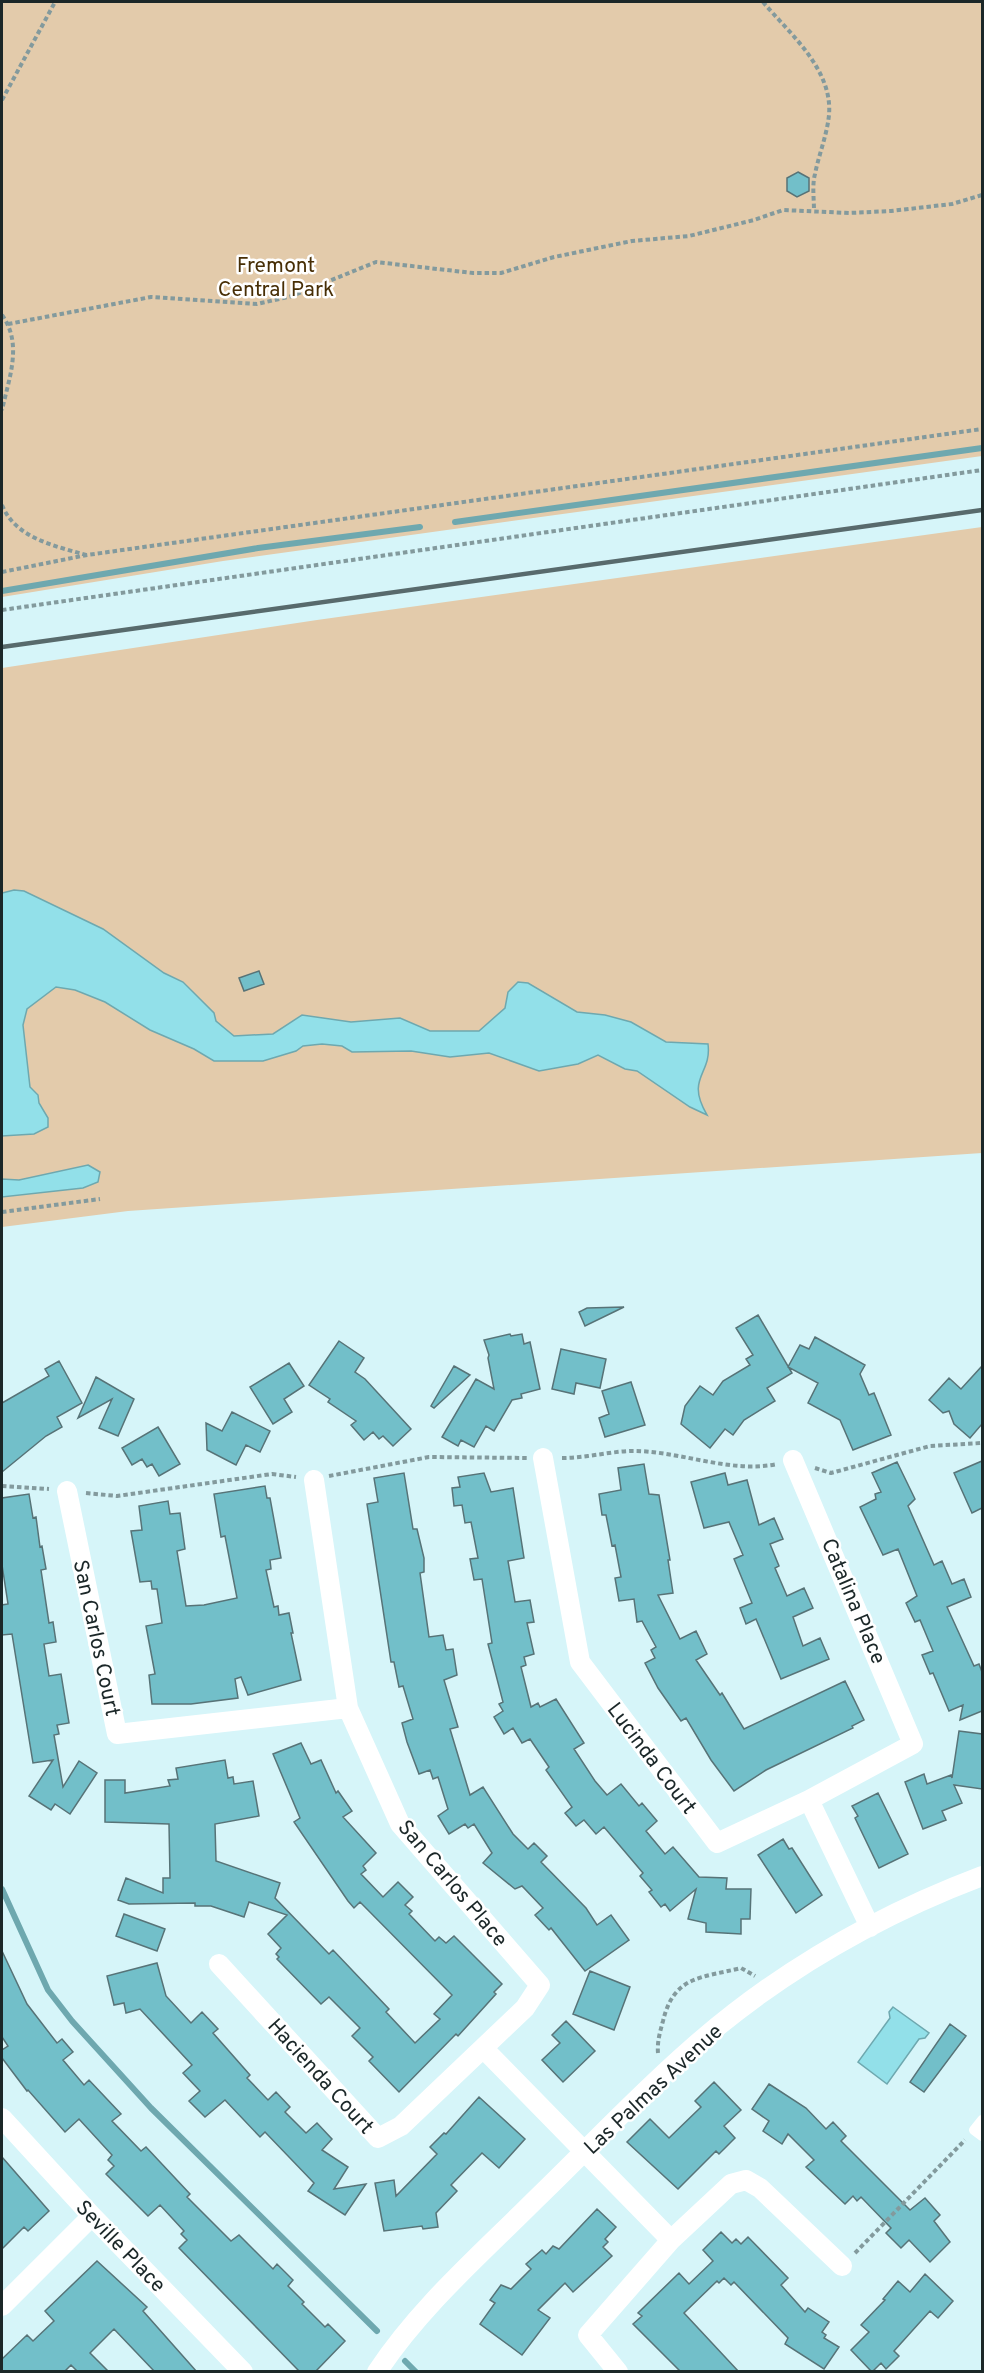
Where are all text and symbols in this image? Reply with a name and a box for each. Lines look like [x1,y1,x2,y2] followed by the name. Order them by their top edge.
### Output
[218,253,334,304] park label: Fremont Central Park
[814,1535,891,1668] street label: Catalina Place
[66,1558,125,1719] street label: San Carlos Court
[600,1698,702,1820] street label: Lucinda Court
[391,1815,513,1953] street label: San Carlos Place
[261,2014,379,2140] street label: Hacienda Court
[579,2019,729,2161] street label: Las Palmas Avenue
[69,2195,171,2299] street label: Seville Place

